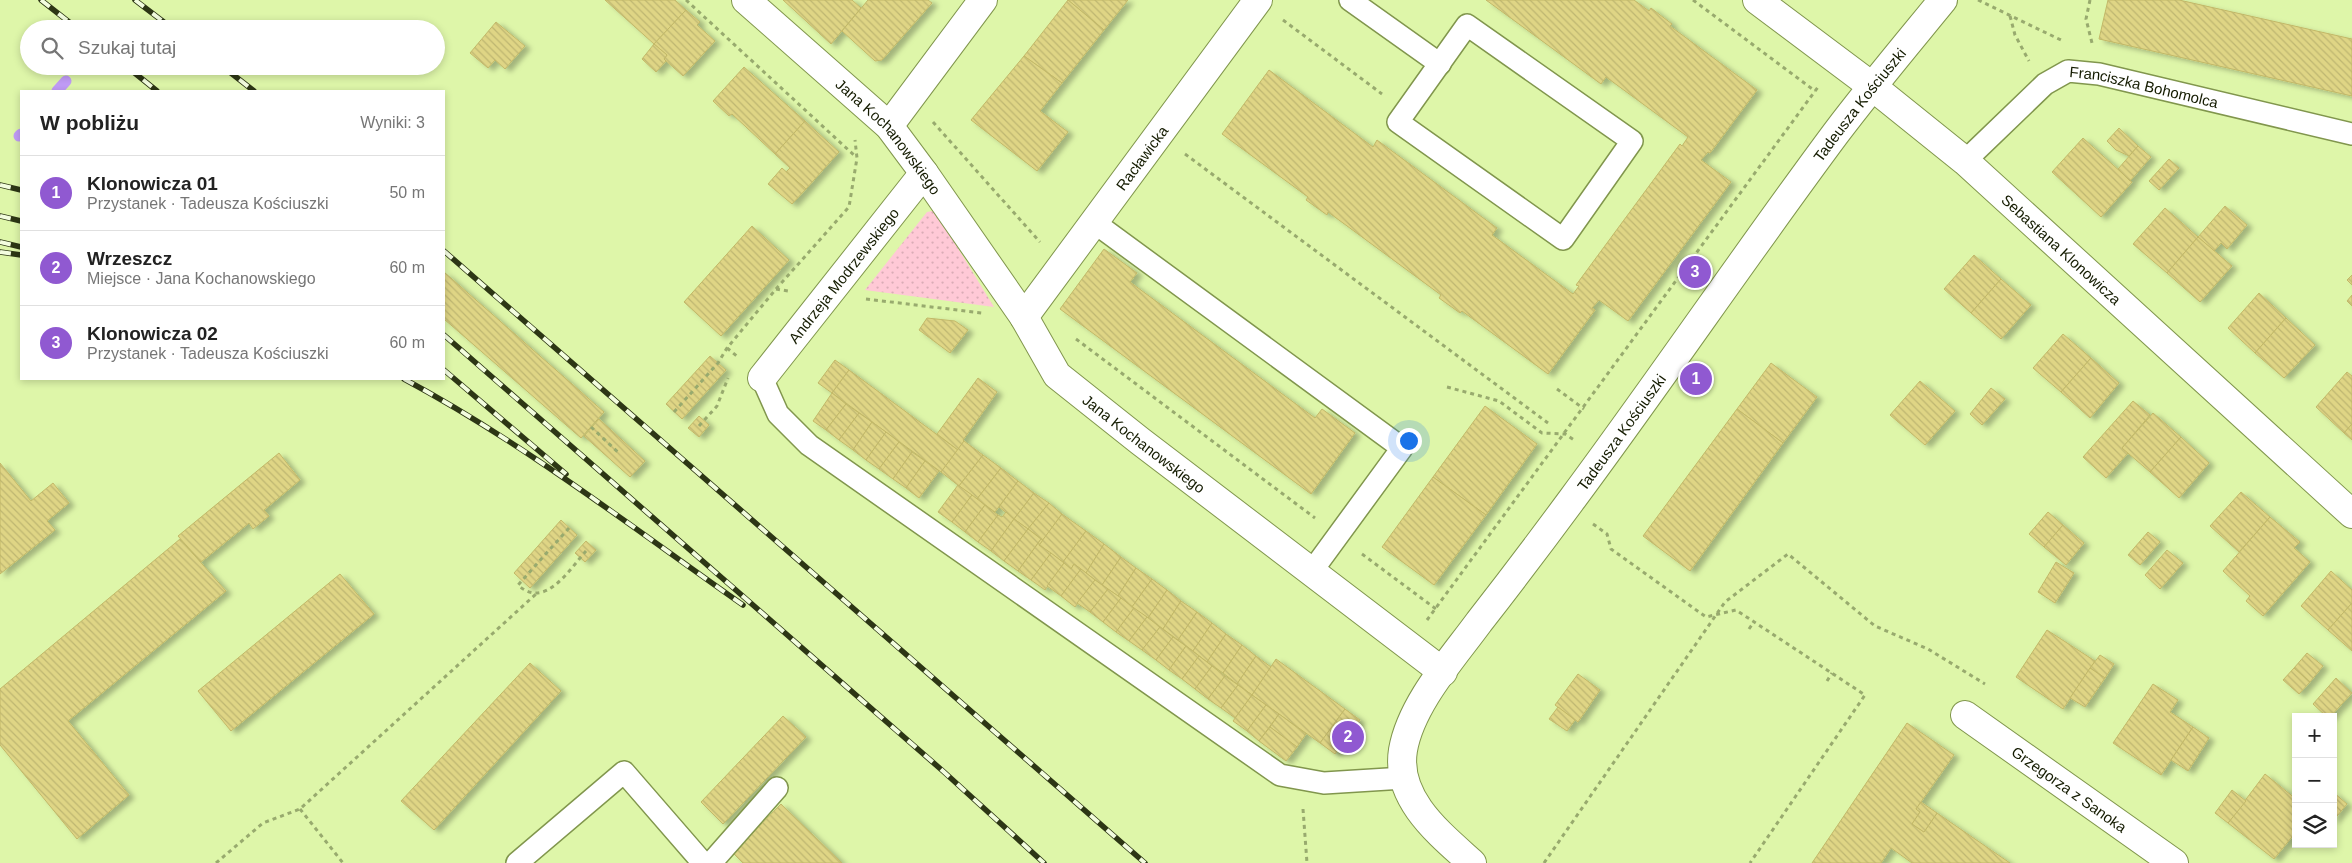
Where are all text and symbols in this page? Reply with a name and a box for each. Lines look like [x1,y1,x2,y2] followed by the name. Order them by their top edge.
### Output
[20,20,445,75] search box
[38,34,66,62] icon: search
[78,37,176,58] text: Szukaj tutaj
[1810,44,1909,165] street label: Tadeusza Kościuszki
[2069,63,2221,111] street label: Franciszka Bohomolca
[833,75,945,197] street label: Jana Kochanowskiego
[40,111,139,134] text: W pobliżu
[360,114,425,131] text: Wyniki: 3
[1112,122,1171,193] street label: Racławicka
[87,173,218,194] text: Klonowicza 01
[52,184,60,201] text: 1
[389,184,425,201] text: 50 m
[1999,191,2125,308] street label: Sebastiana Klonowicza
[87,195,329,212] text: Przystanek · Tadeusza Kościuszki
[785,204,902,346] street label: Andrzeja Modrzewskiego
[87,248,172,269] text: Wrzeszcz
[1679,253,1711,291] pin: 3
[52,259,60,276] text: 2
[389,259,425,276] text: 60 m
[87,270,316,287] text: Miejsce · Jana Kochanowskiego
[87,323,218,344] text: Klonowicza 02
[52,334,60,351] text: 3
[389,334,425,351] text: 60 m
[87,345,329,362] text: Przystanek · Tadeusza Kościuszki
[1680,360,1712,398] pin: 1
[1573,371,1669,493] street label: Tadeusza Kościuszki
[1080,391,1209,496] street label: Jana Kochanowskiego
[1396,428,1422,454] your location
[2292,713,2337,848] map controls
[2292,713,2337,758] button: +
[1332,718,1364,756] pin: 2
[2009,743,2131,836] street label: Grzegorza z Sanoka
[2292,758,2337,803] button: −
[2292,803,2337,848] button: layers

